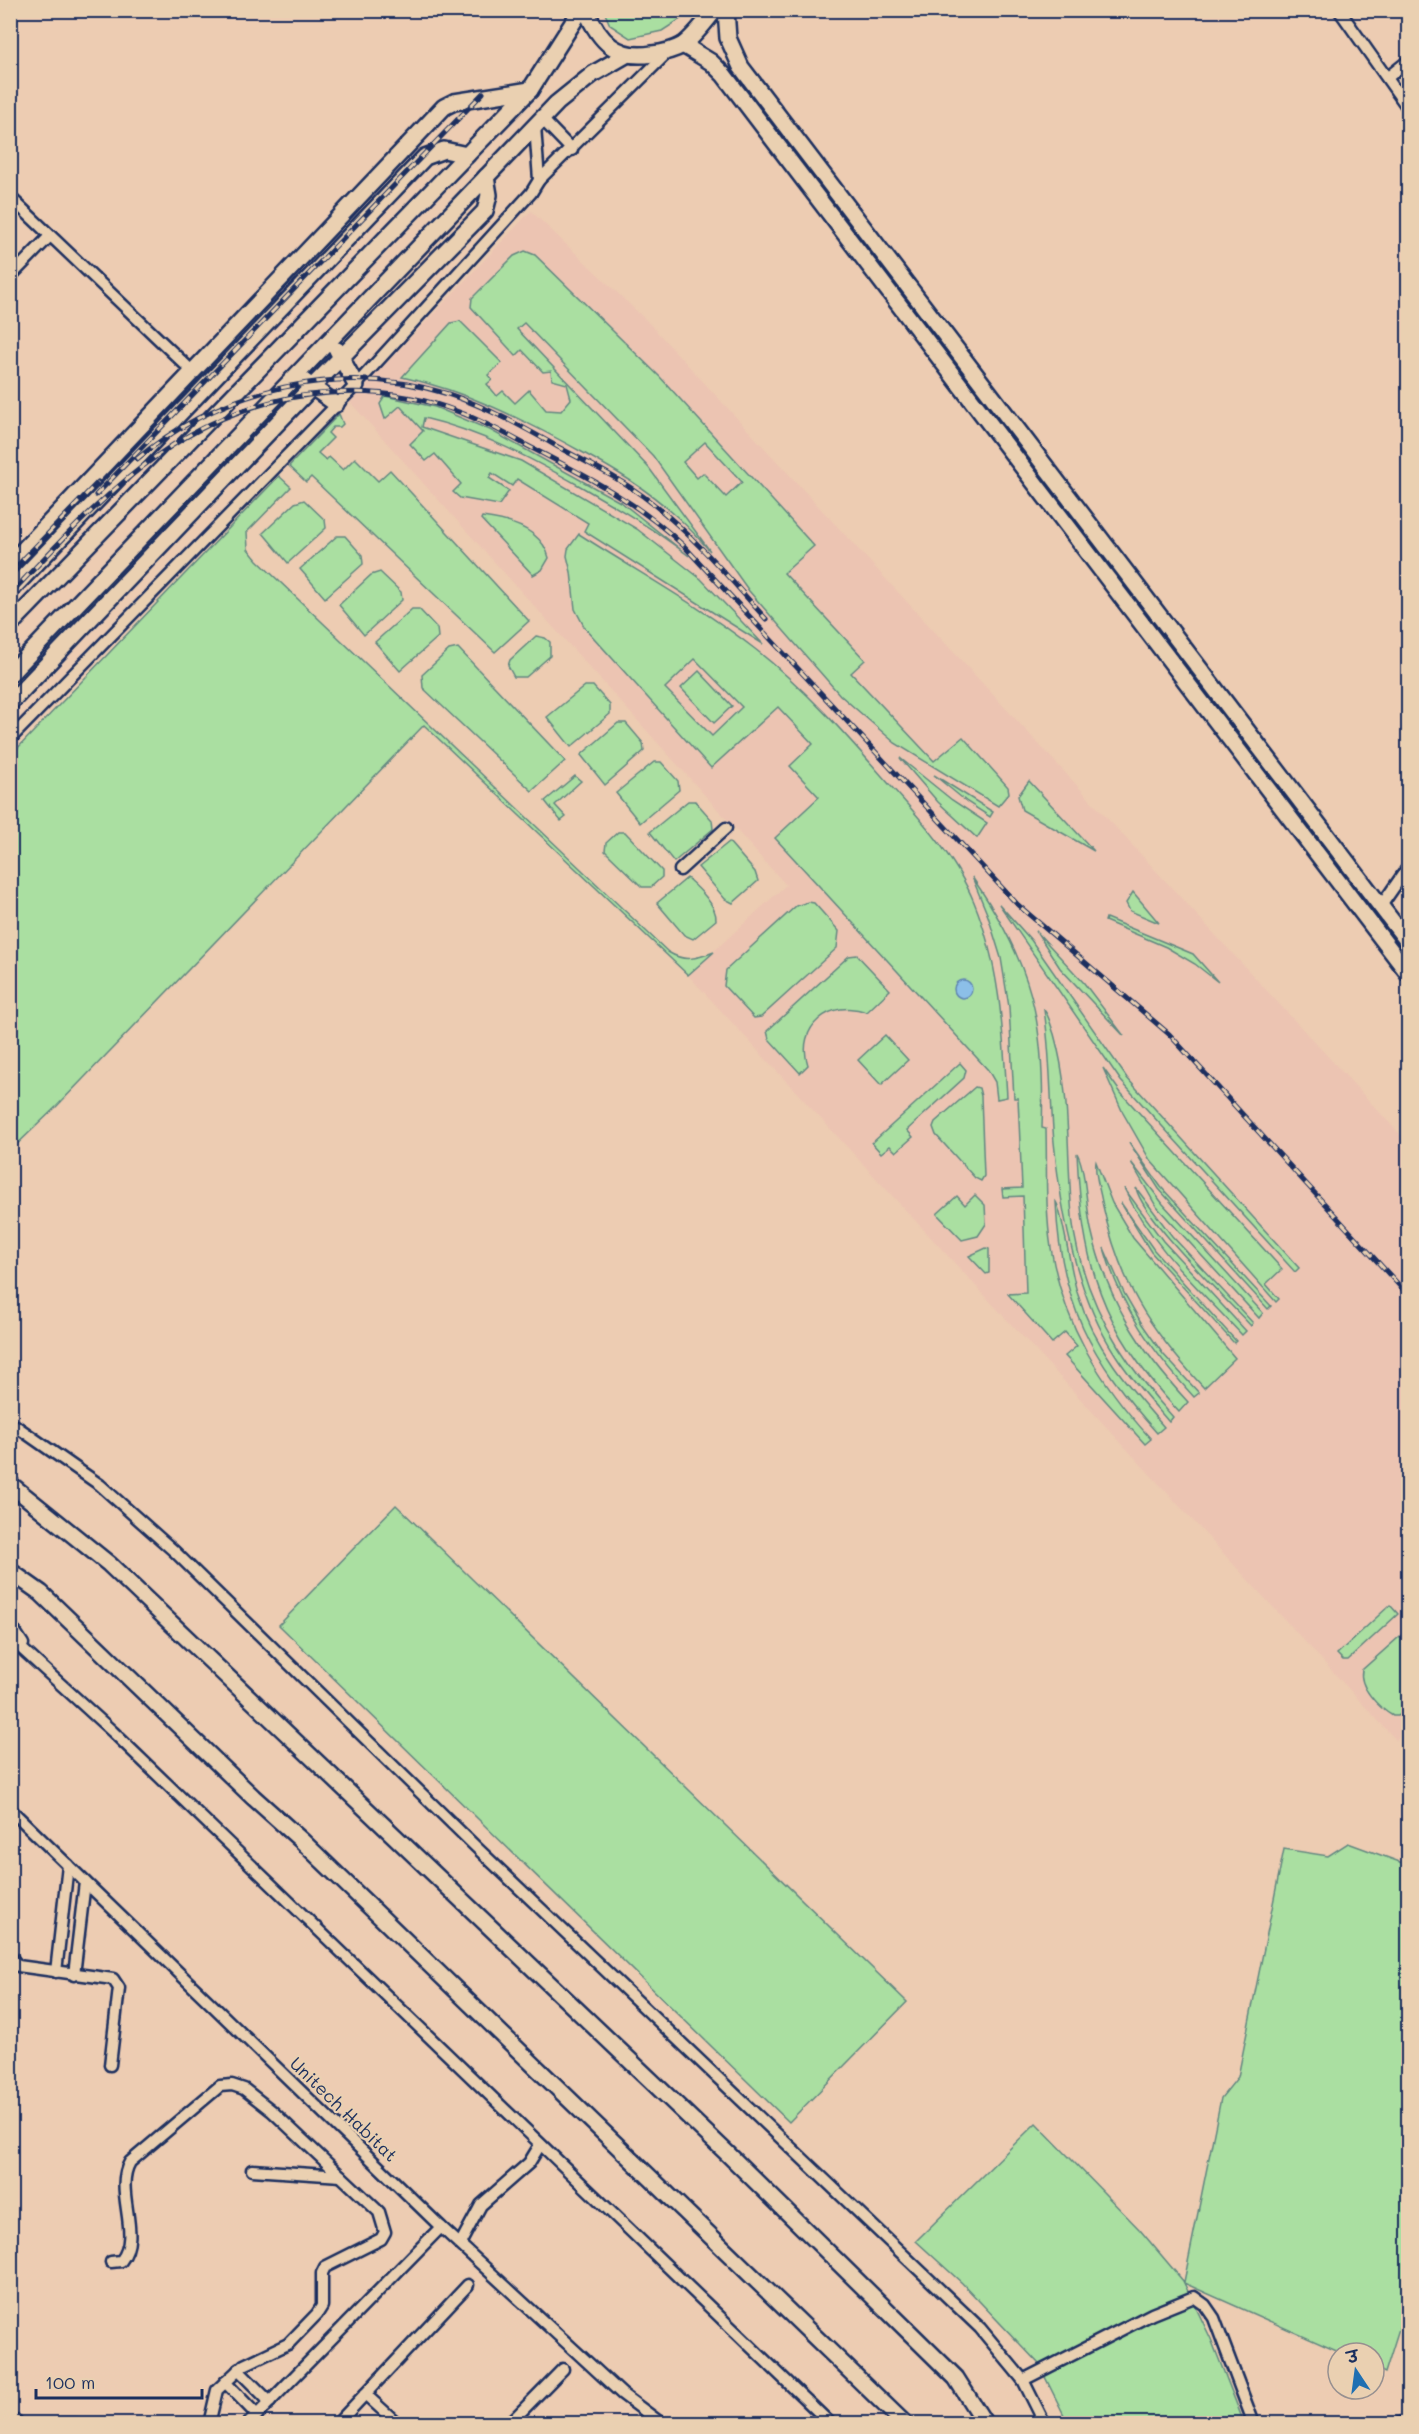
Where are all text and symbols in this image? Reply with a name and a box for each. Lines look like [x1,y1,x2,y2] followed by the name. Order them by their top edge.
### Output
[285,2051,403,2167] street label: Unitech Habitat
[1326,2341,1386,2401] north arrow
[1343,2344,1361,2368] text: उ
[36,2362,202,2400] scale bar
[45,2370,95,2394] text: 100 m

